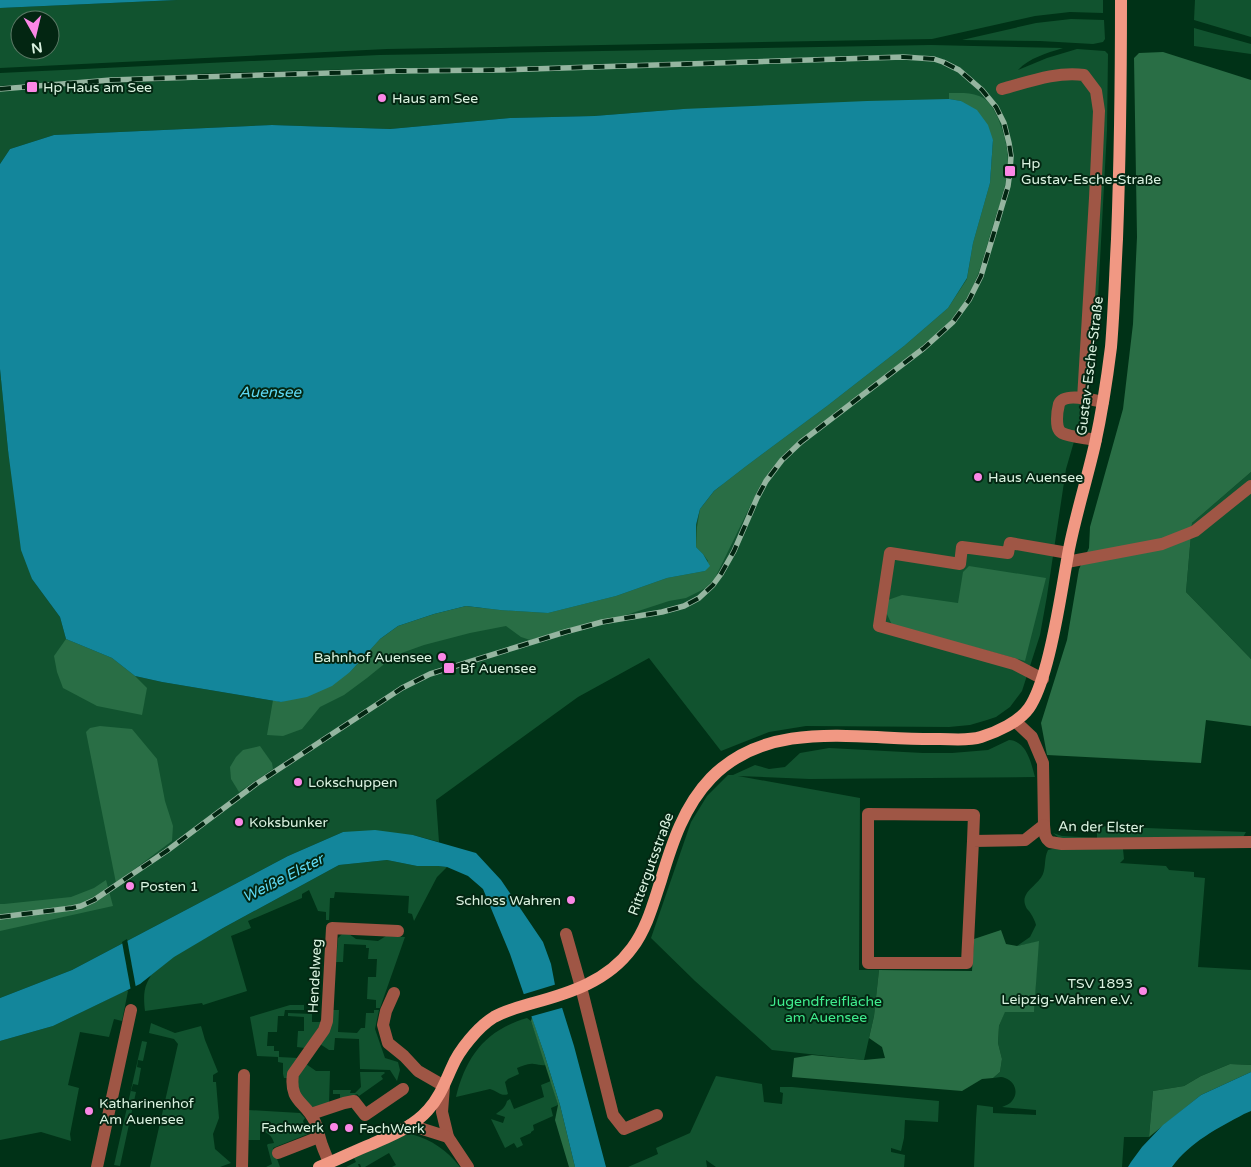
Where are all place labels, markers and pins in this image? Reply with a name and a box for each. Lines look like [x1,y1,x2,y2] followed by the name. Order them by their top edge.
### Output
[43,79,152,96] place label: Hp Haus am See
[25,80,39,94] marker: Hp Haus am See
[392,90,478,107] place label: Haus am See
[376,92,388,104] marker: Haus am See
[1021,155,1161,188] place label: Hp Gustav-Esche-Straße
[1003,164,1017,178] marker: Hp Gustav-Esche-Straße
[988,469,1083,486] place label: Haus Auensee
[972,471,984,483] marker: Haus Auensee
[314,649,432,666] place label: Bahnhof Auensee
[436,651,448,663] marker: Bahnhof Auensee
[460,660,536,677] place label: Bf Auensee
[442,661,456,675] marker: Bf Auensee
[308,774,397,791] place label: Lokschuppen
[292,776,304,788] marker: Lokschuppen
[249,814,328,831] place label: Koksbunker
[233,816,245,828] marker: Koksbunker
[140,878,199,895] place label: Posten 1
[124,880,136,892] marker: Posten 1
[456,892,561,909] place label: Schloss Wahren
[565,894,577,906] marker: Schloss Wahren
[1001,975,1133,1008] place label: TSV 1893 Leipzig-Wahren e.V.
[1137,985,1149,997] marker: TSV 1893 Leipzig-Wahren e.V.
[99,1095,195,1128] place label: Katharinenhof Am Auensee
[83,1105,95,1117] marker: Katharinenhof Am Auensee
[261,1119,324,1136] place label: Fachwerk
[359,1120,425,1137] place label: FachWerk
[328,1121,340,1133] marker: Fachwerk
[343,1122,355,1134] marker: FachWerk

